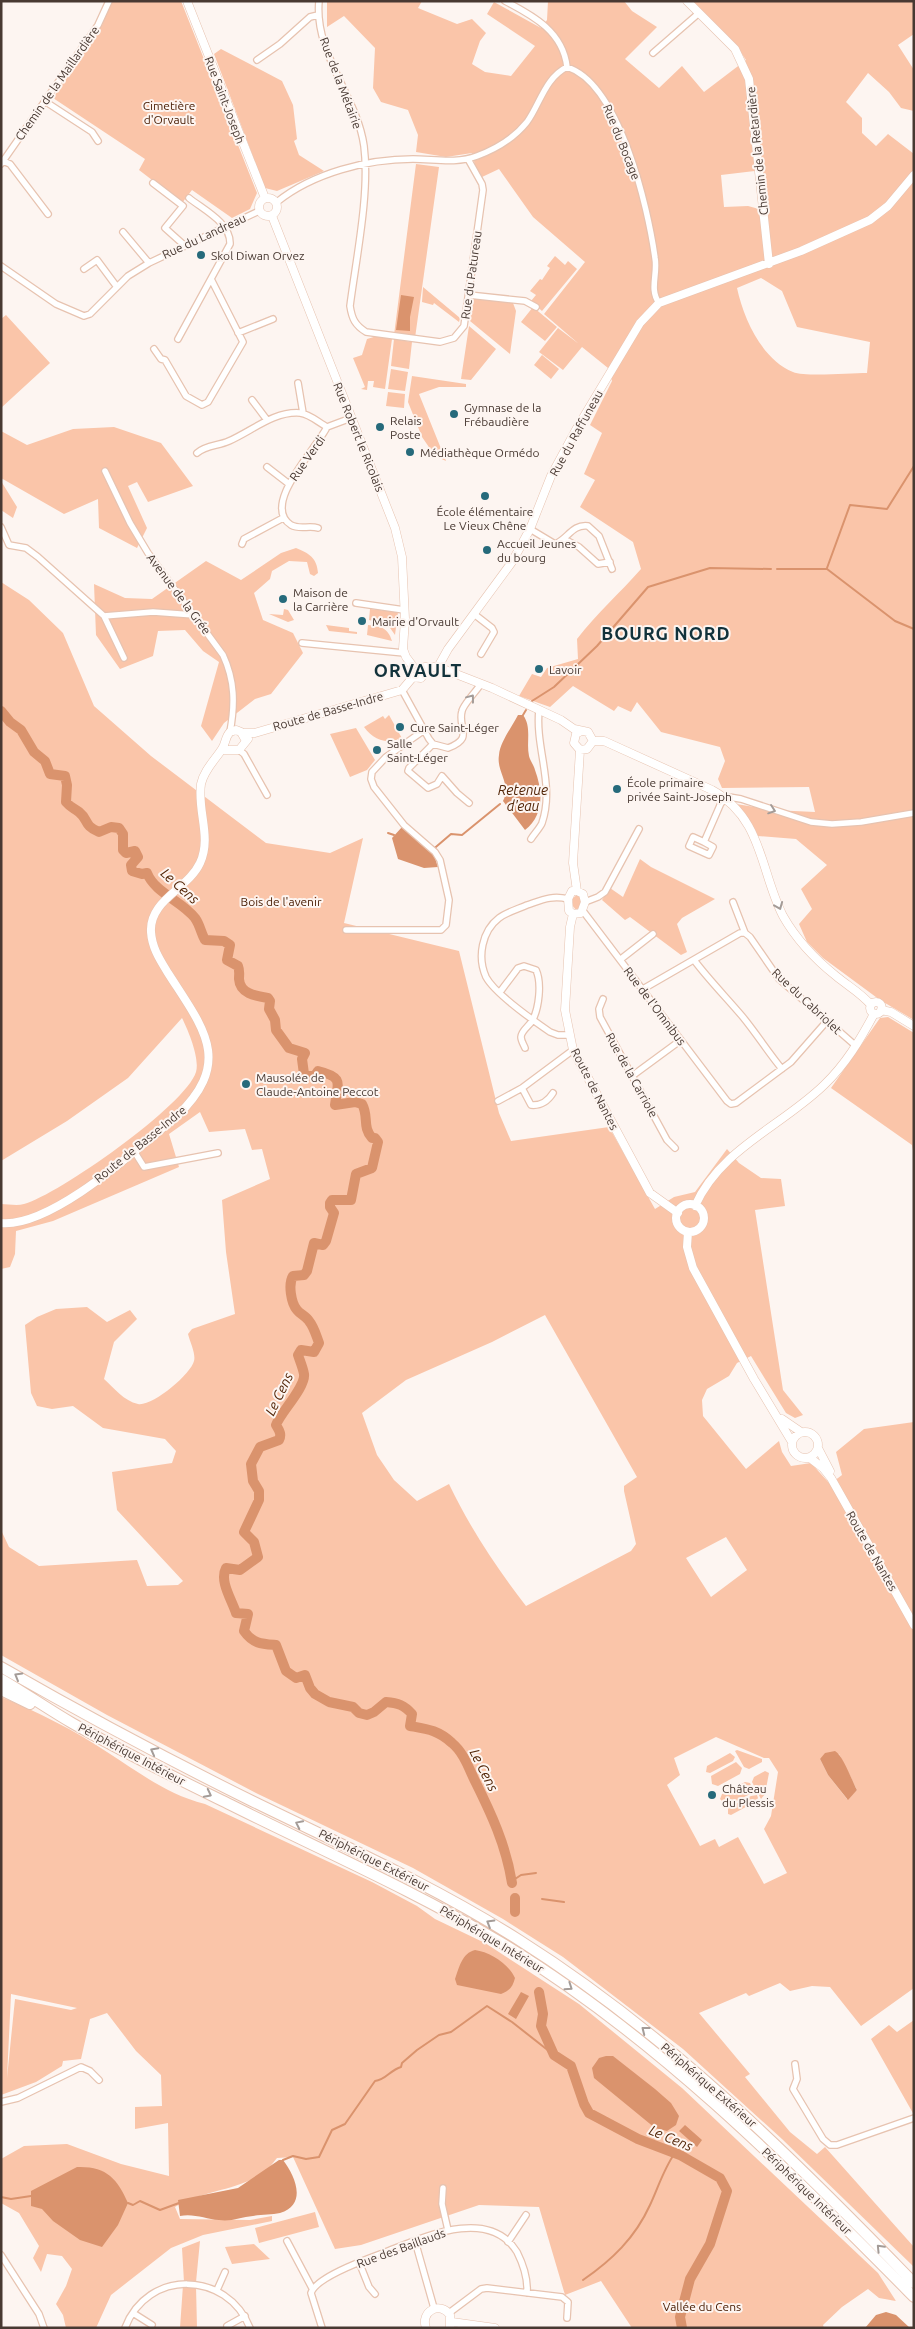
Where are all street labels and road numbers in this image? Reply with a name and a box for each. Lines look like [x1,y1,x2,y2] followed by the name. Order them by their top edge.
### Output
[13,23,101,143] street label: Chemin de la Maillardière
[318,35,364,131] street label: Rue de la Métairie
[202,55,248,145] street label: Rue Saint-Joseph
[744,86,770,216] street label: Chemin de la Retardière
[601,102,643,182] street label: Rue du Bocage
[160,211,248,261] street label: Rue du Landreau
[458,230,484,320] street label: Rue du Patureau
[331,380,387,494] street label: Rue Robert le Ricolais
[547,388,605,478] street label: Rue du Raffuneau
[287,433,327,483] street label: Rue Verdi
[144,551,214,637] street label: Avenue de la Grée
[271,689,385,733] street label: Route de Basse-Indre
[621,964,689,1048] street label: Rue de l'Omnibus
[770,966,844,1037] street label: Rue du Cabriolet
[603,1031,661,1119] street label: Rue de la Carriole
[569,1046,621,1132] street label: Route de Nantes
[92,1103,188,1185] street label: Route de Basse-Indre
[844,1509,900,1593] street label: Route de Nantes
[76,1720,188,1788] street label: Périphérique Intérieur
[317,1827,432,1894] street label: Périphérique Extérieur
[438,1903,547,1975] street label: Périphérique Intérieur
[659,2040,760,2130] street label: Périphérique Extérieur
[760,2145,855,2237] street label: Périphérique Intérieur
[355,2226,447,2270] street label: Rue des Baillauds

